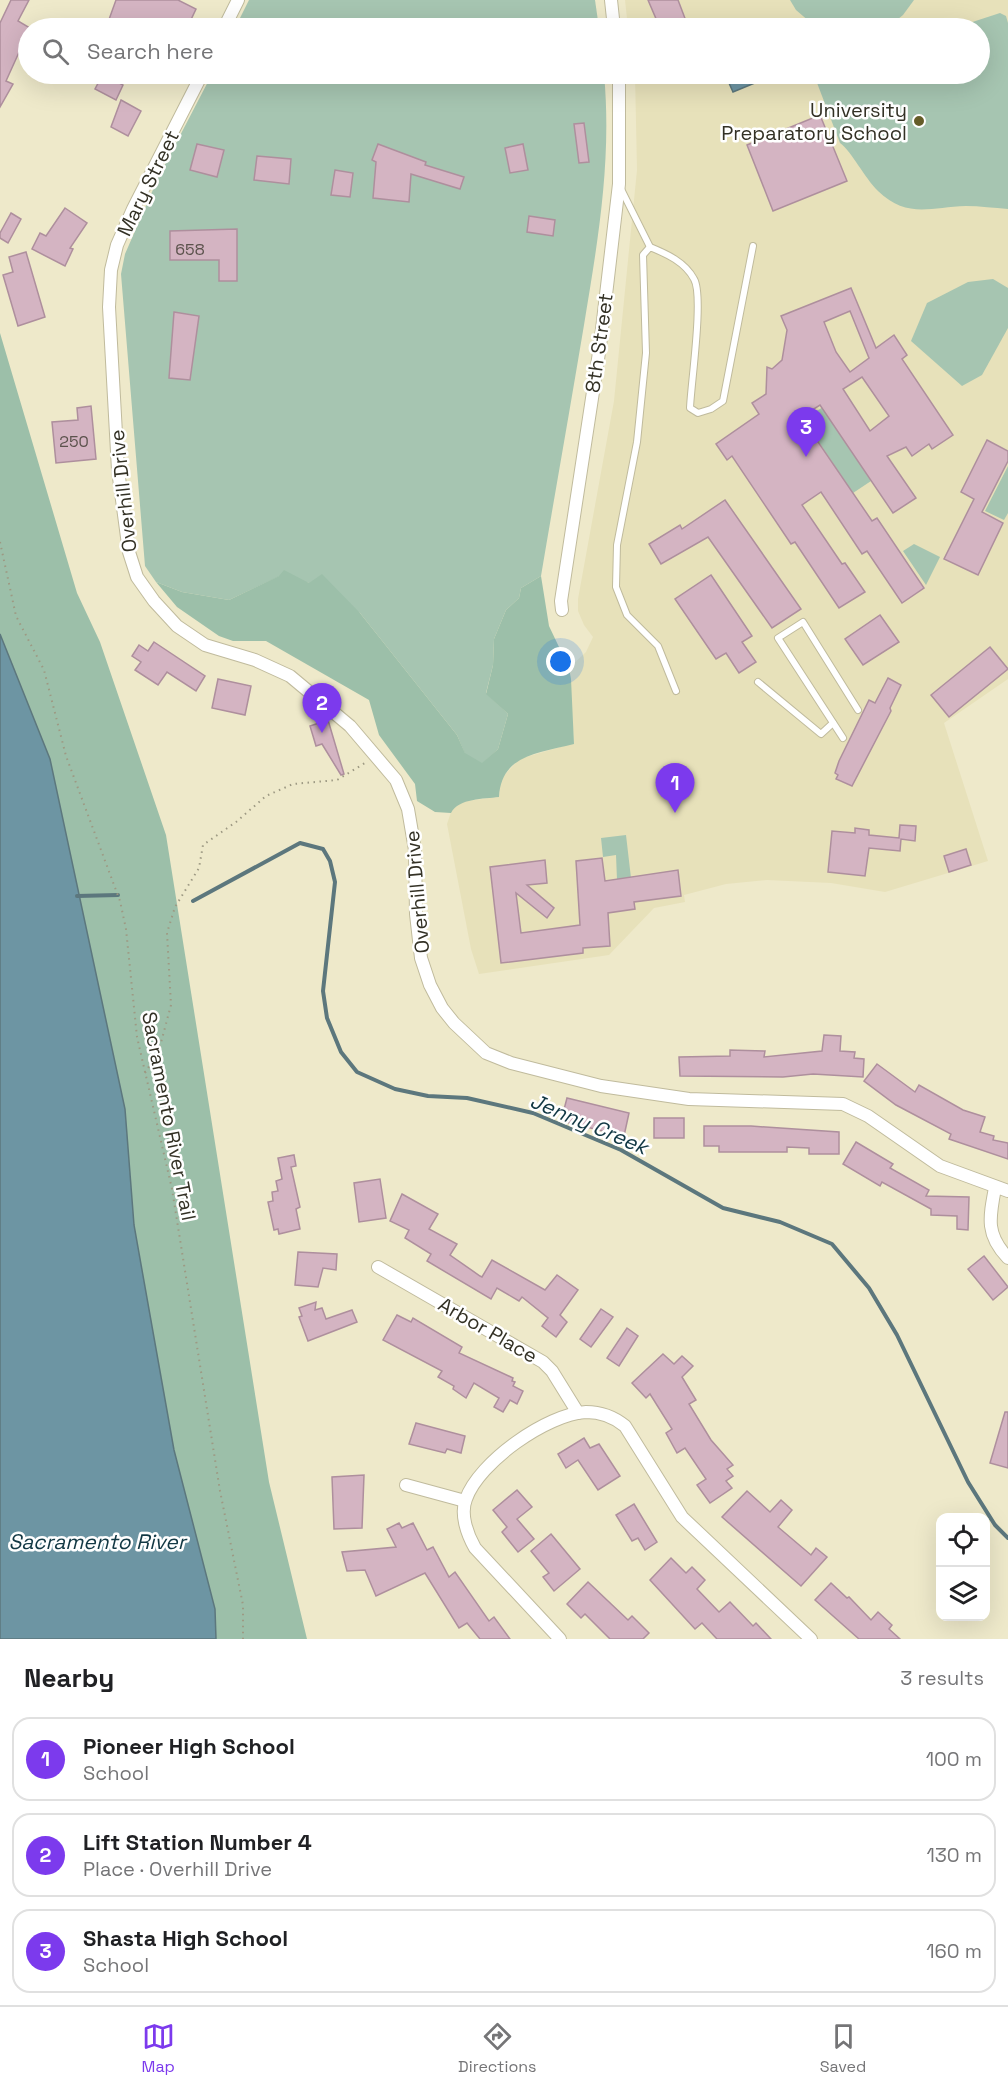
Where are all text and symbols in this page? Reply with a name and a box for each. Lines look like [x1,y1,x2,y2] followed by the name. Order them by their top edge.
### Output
[18,18,990,84] search box
[39,35,72,68] icon: search
[87,37,214,65] text: Search here
[721,97,907,146] place label: University Preparatory School
[912,114,926,128] marker: University Preparatory School
[111,126,185,240] street label: Mary Street
[175,239,205,260] house number: 658
[579,292,619,394] street label: 8th Street
[786,408,826,457] pin: 3
[104,428,142,554] street label: Overhill Drive
[59,431,89,452] house number: 250
[546,647,575,676] your location
[302,684,342,733] pin: 2
[656,764,694,813] pin: 1
[399,830,435,954] street label: Overhill Drive
[136,1009,202,1223] street label: Sacramento River Trail
[526,1087,655,1162] water label: Jenny Creek
[434,1291,542,1369] street label: Arbor Place
[936,1513,990,1621] map controls
[936,1513,990,1567] button: locate
[8,1528,188,1555] water label: Sacramento River
[936,1567,990,1621] button: layers
[24,1661,114,1695] text: Nearby
[900,1665,984,1691] text: 3 results
[83,1732,295,1760] text: Pioneer High School
[41,1746,50,1772] text: 1
[926,1746,982,1772] text: 100 m
[83,1760,149,1786] text: School
[83,1828,312,1856] text: Lift Station Number 4
[40,1842,51,1868] text: 2
[926,1842,982,1868] text: 130 m
[83,1856,272,1882] text: Place · Overhill Drive
[83,1924,288,1952] text: Shasta High School
[39,1938,52,1964] text: 3
[926,1938,982,1964] text: 160 m
[83,1952,149,1978] text: School
[142,2020,175,2077] tab: Map
[458,2020,537,2077] tab: Directions
[820,2020,866,2077] tab: Saved

